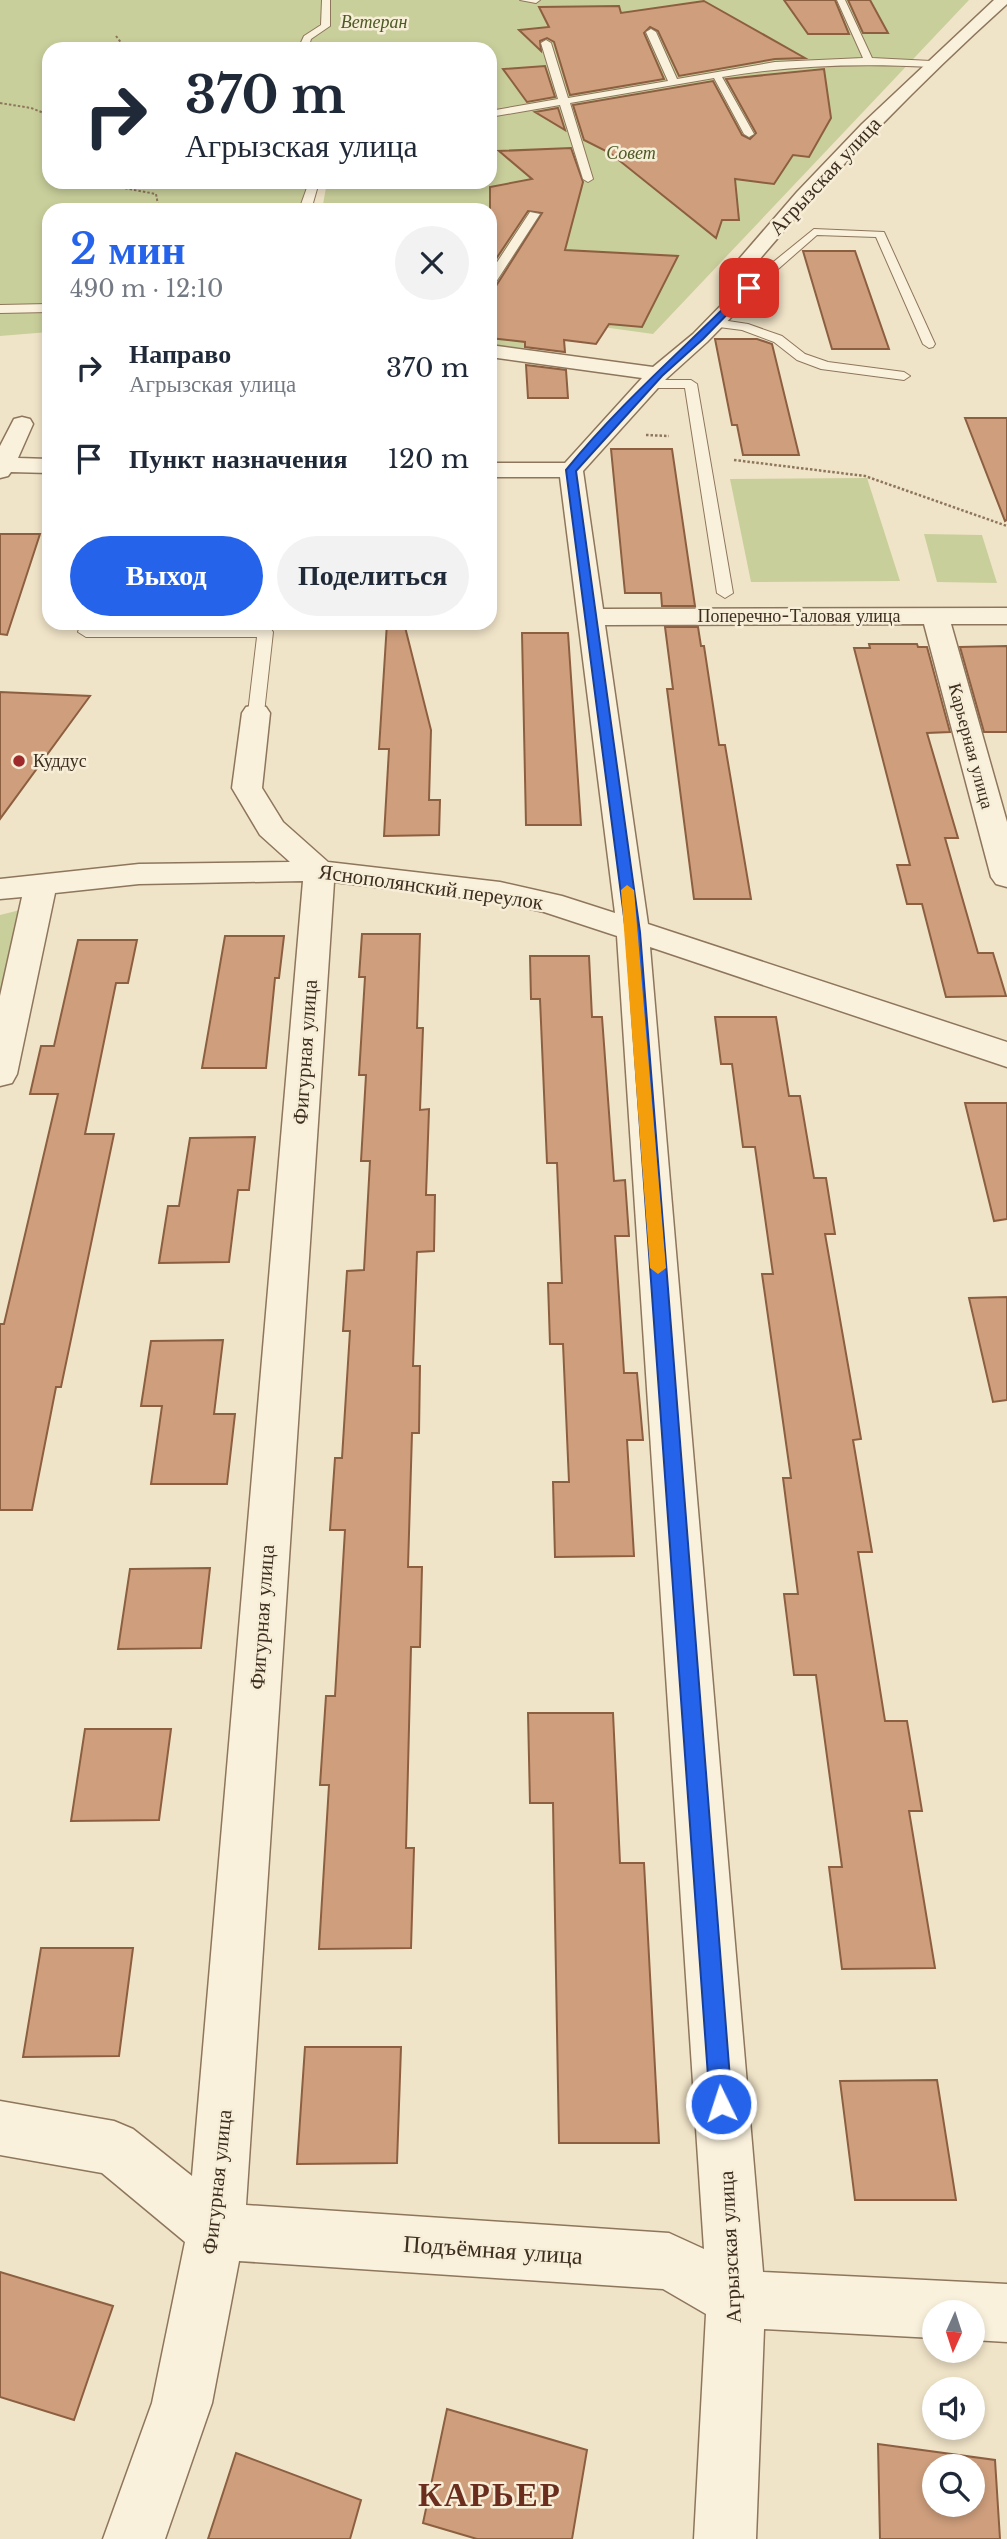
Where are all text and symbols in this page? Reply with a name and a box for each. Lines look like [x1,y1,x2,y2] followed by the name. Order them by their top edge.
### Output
[341,11,407,33] park label: Ветеран
[185,65,346,126] text: 370 m
[70,70,161,161] icon: right
[763,111,887,241] street label: Агрызская улица
[185,126,418,166] text: Агрызская улица
[606,142,656,164] park label: Совет
[70,223,185,275] text: 2 мин
[395,226,469,300] button: close
[719,258,779,318] pin
[730,269,768,307] icon: arrive
[70,275,223,303] text: 490 m · 12:10
[129,338,231,370] text: Направо
[70,349,108,387] icon: right
[386,352,469,384] text: 370 m
[129,370,296,398] text: Агрызская улица
[70,440,108,478] icon: arrive
[129,443,347,475] text: Пункт назначения
[387,443,469,475] text: 120 m
[70,536,263,616] button: Выход
[277,536,469,616] button: Поделиться
[697,605,901,627] street label: Поперечно-Таловая улица
[944,681,998,811] street label: Карьерная улица
[33,750,87,772] place label: Куддус
[11,753,27,769] marker: Куддус
[317,858,546,916] street label: Яснополянский переулок
[287,978,323,1126] street label: Фигурная улица
[244,1543,280,1691] street label: Фигурная улица
[684,2067,758,2141] position arrow
[196,2108,238,2256] street label: Фигурная улица
[713,2169,747,2324] street label: Агрызская улица
[402,2229,584,2270] street label: Подъёмная улица
[922,2300,985,2362] north arrow
[922,2300,985,2517] map controls
[922,2377,985,2440] button: sound
[922,2454,985,2517] button: search
[418,2474,562,2515] district label: КАРЬЕР

